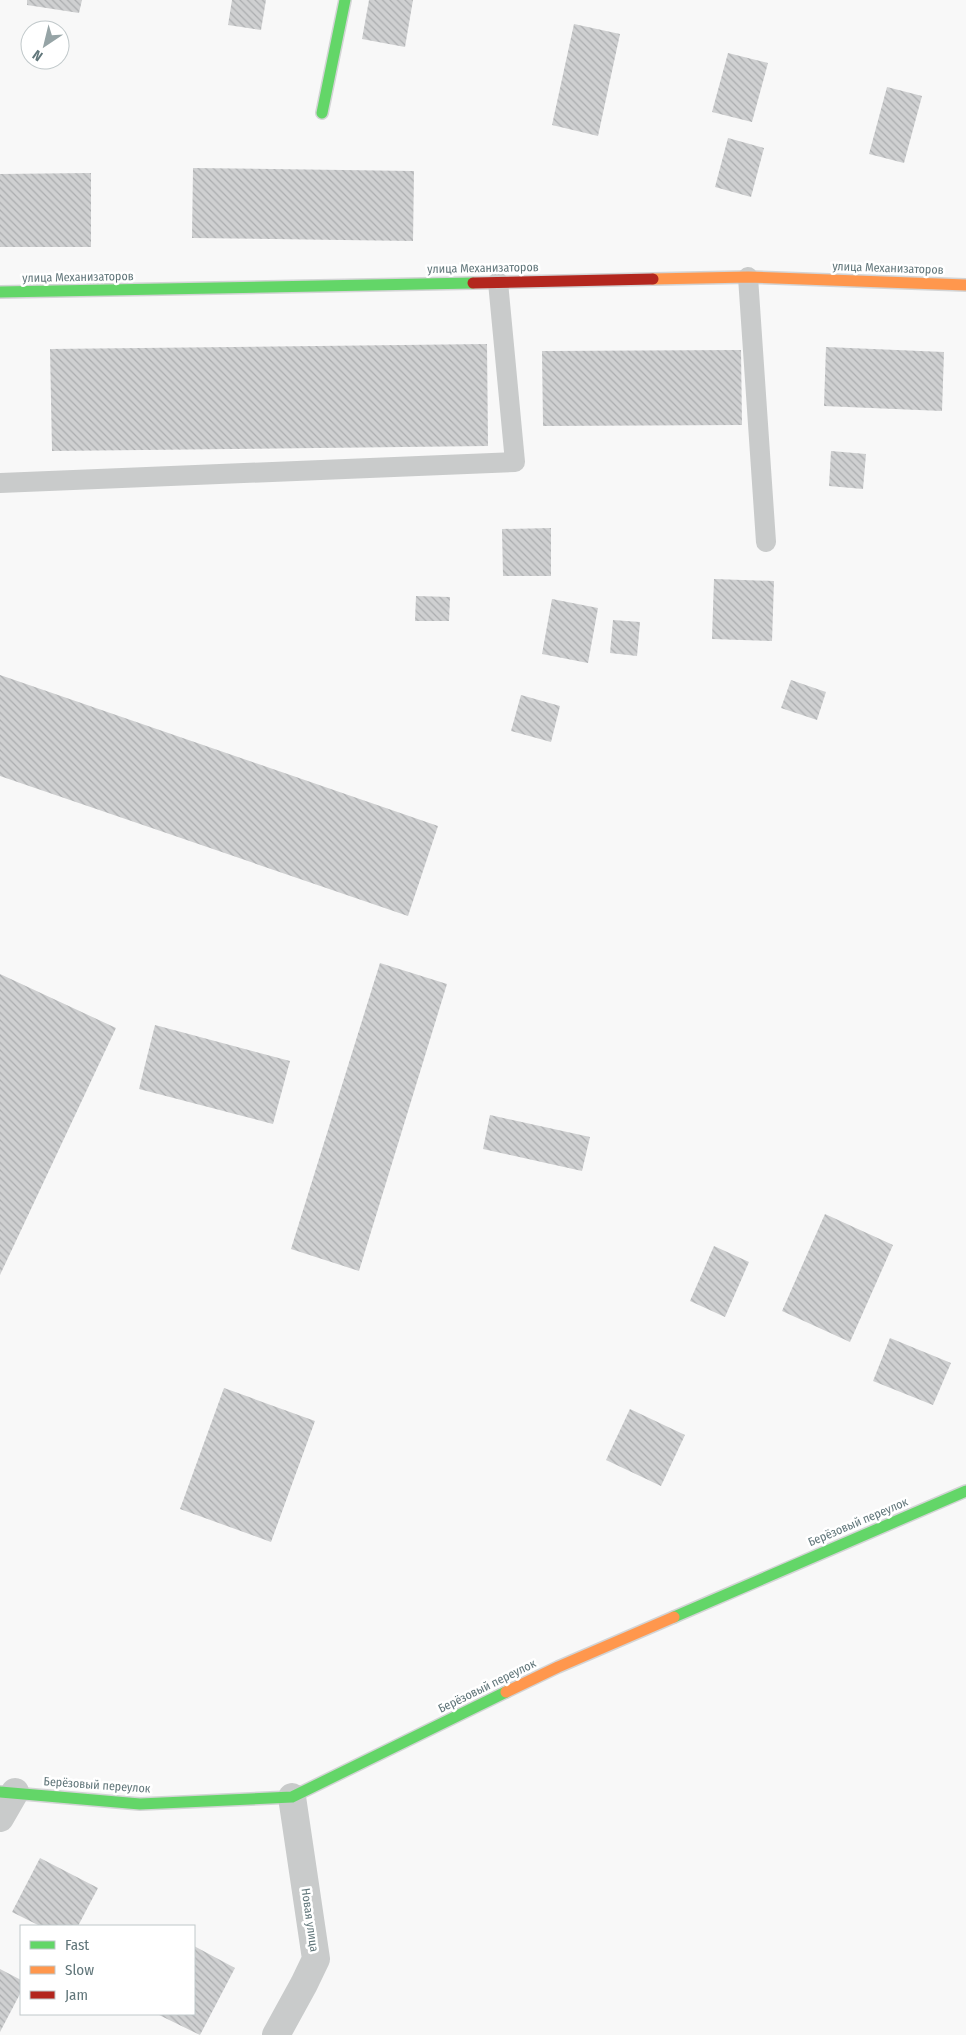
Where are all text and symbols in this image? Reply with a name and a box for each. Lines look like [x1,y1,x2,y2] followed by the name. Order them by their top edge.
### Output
[20,20,70,70] north arrow
[30,46,46,65] text: N
[832,259,944,277] street label: улица Механизаторов
[427,260,539,276] street label: улица Механизаторов
[22,269,134,285] street label: улица Механизаторов
[806,1495,910,1549] street label: Берёзовый переулок
[436,1656,538,1716] street label: Берёзовый переулок
[43,1774,151,1796] street label: Берёзовый переулок
[299,1887,321,1953] street label: Новая улица
[20,1925,195,2015] legend
[65,1936,89,1954] text: Fast
[65,1961,94,1979] text: Slow
[65,1986,88,2004] text: Jam

